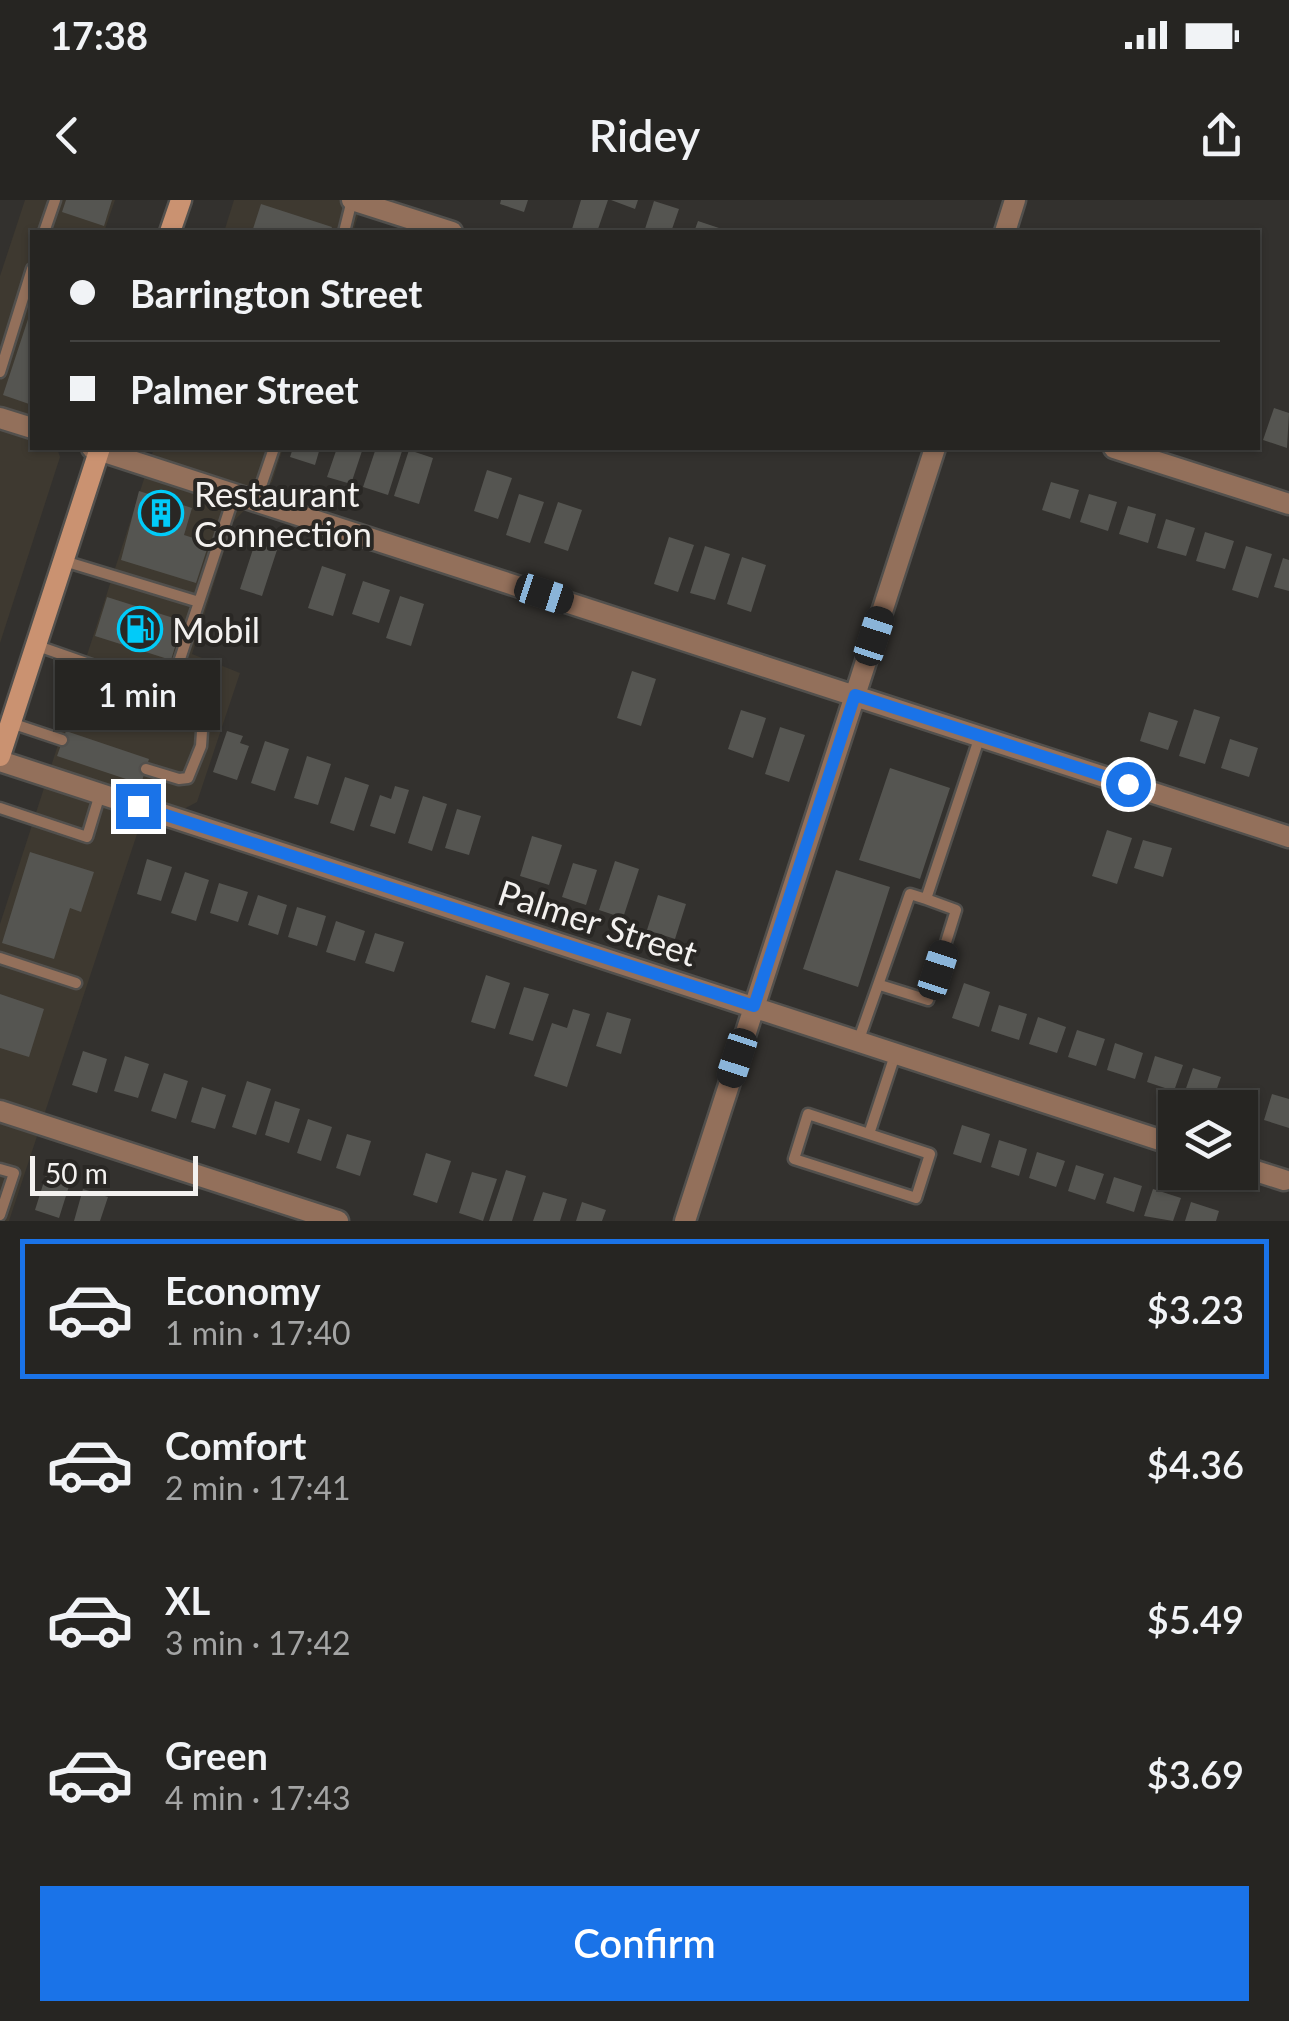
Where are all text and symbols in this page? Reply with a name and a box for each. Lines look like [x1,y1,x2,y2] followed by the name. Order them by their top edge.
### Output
[50,12,148,58] text: 17:38
[40,108,95,163] icon: back
[589,108,700,162] text: Ridey
[1194,108,1249,163] icon: share
[130,270,422,316] text: Barrington Street
[130,366,359,412] text: Palmer Street
[194,472,372,554] place label: Restaurant Connection
[138,490,184,536] building icon: Restaurant Connection
[511,570,577,618] car
[850,603,898,669] car
[117,606,163,652] fuel station icon: Mobil
[172,608,260,650] place label: Mobil
[56,661,220,731] callout: 1 min
[98,675,177,714] text: 1 min
[1106,762,1151,807] route start
[116,784,161,829] route end
[493,870,703,974] street label: Palmer Street
[914,937,962,1003] car
[713,1025,761,1091] car
[1158,1090,1258,1190] map controls
[1158,1090,1258,1190] button: layers
[30,1151,198,1196] scale bar
[45,1156,108,1190] text: 50 m
[45,1264,135,1354] icon: car
[165,1267,320,1313] text: Economy
[1147,1286,1244,1332] text: $3.23
[165,1313,351,1352] text: 1 min · 17:40
[45,1419,135,1509] icon: car
[165,1422,306,1468] text: Comfort
[1147,1441,1244,1487] text: $4.36
[165,1468,351,1507] text: 2 min · 17:41
[45,1574,135,1664] icon: car
[165,1577,210,1623] text: XL
[1147,1596,1244,1642] text: $5.49
[165,1623,351,1662] text: 3 min · 17:42
[45,1729,135,1819] icon: car
[165,1732,268,1778] text: Green
[1147,1751,1244,1797] text: $3.69
[165,1778,351,1817] text: 4 min · 17:43
[40,1886,1249,2001] button: Confirm

